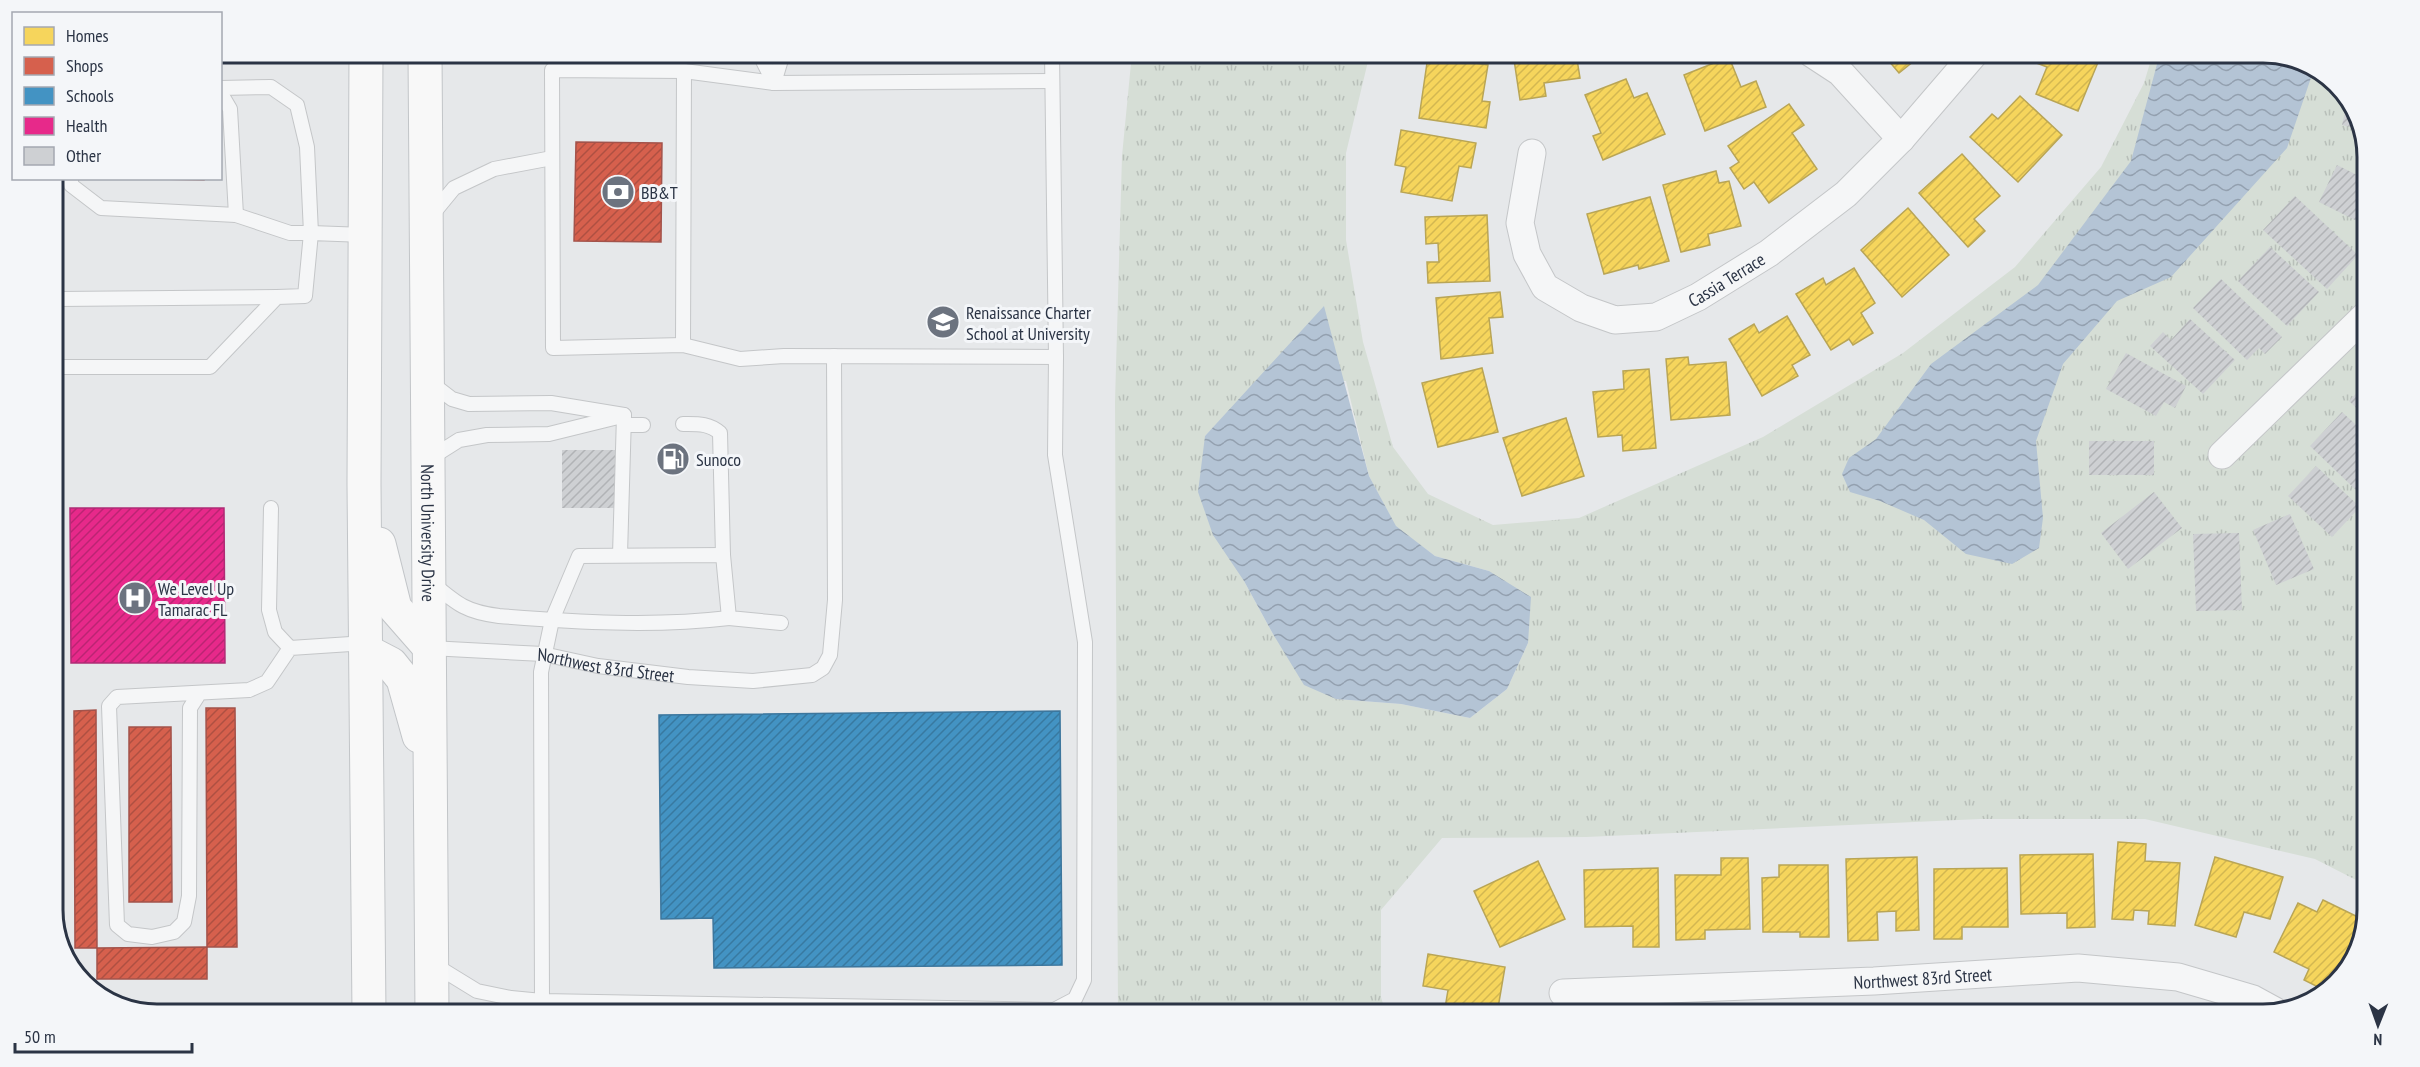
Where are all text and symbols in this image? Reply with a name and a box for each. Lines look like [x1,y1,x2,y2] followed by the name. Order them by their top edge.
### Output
[12,12,222,180] legend
[66,24,109,47] text: Homes
[66,54,103,77] text: Shops
[66,84,114,107] text: Schools
[66,114,107,137] text: Health
[66,144,101,167] text: Other
[600,174,636,210] bank icon: BB&T
[641,181,678,204] place label: BB&T
[1684,247,1769,312] street label: Cassia Terrace
[966,301,1091,345] place label: Renaissance Charter School at University
[925,304,961,340] school or university icon: Renaissance Charter School at University
[655,441,691,477] fuel station icon: Sunoco
[696,448,741,471] place label: Sunoco
[416,464,440,602] street label: North University Drive
[158,577,234,621] place label: We Level Up Tamarac FL
[117,580,153,616] hospital icon: We Level Up Tamarac FL
[537,642,676,687] street label: Northwest 83rd Street
[1853,962,1993,993] street label: Northwest 83rd Street
[2348,995,2408,1055] north arrow
[15,1016,192,1054] scale bar
[24,1025,56,1048] text: 50 m
[2373,1030,2382,1050] text: N

